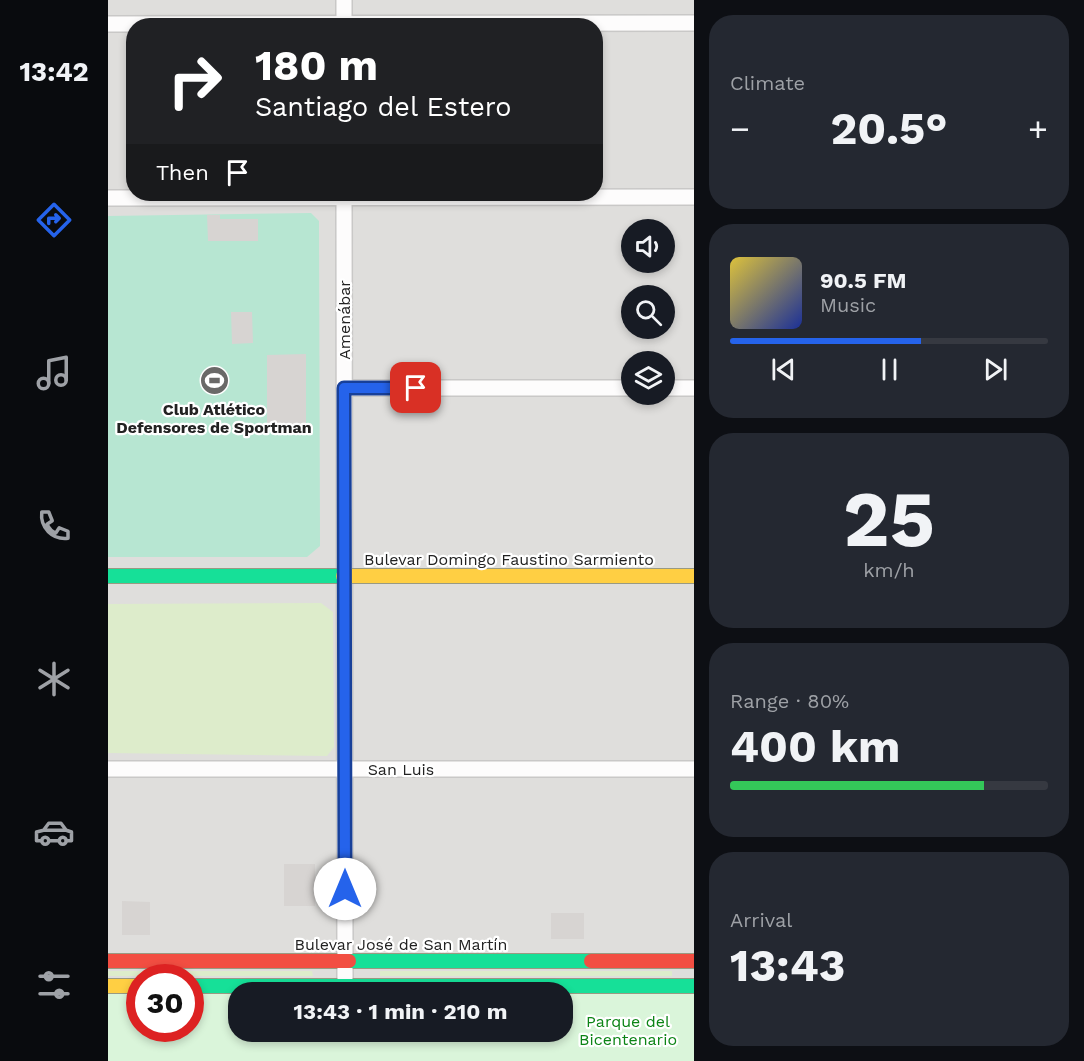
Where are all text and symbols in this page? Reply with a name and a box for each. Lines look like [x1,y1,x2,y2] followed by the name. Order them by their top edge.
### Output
[255,41,378,90] text: 180 m
[156,42,234,120] icon: right
[19,56,89,88] text: 13:42
[730,71,805,95] text: Climate
[255,91,512,123] text: Santiago del Estero
[831,102,947,155] text: 20.5°
[730,109,750,148] text: −
[1028,109,1048,148] text: +
[221,156,254,189] icon: arrive
[156,160,209,185] text: Then
[33,199,75,241] icon: directions
[621,219,675,405] map controls
[621,219,675,273] button: sound
[820,268,907,293] text: 90.5 FM
[335,280,354,360] street label: Amenábar
[621,285,675,339] button: search
[820,293,876,317] text: Music
[621,351,675,405] button: layers
[33,352,75,394] icon: music
[767,353,800,386] icon: previous
[873,353,906,386] icon: pause
[979,353,1012,386] icon: next
[390,362,441,413] pin
[198,365,230,397] sports icon: Club Atlético Defensores de Sportman
[399,371,432,404] icon: arrive
[116,400,312,437] place label: Club Atlético Defensores de Sportman
[843,473,935,565] text: 25
[33,505,75,547] icon: phone
[364,550,654,569] street label: Bulevar Domingo Faustino Sarmiento
[863,558,915,582] text: km/h
[33,658,75,700] icon: climate
[730,689,849,713] text: Range · 80%
[730,720,900,773] text: 400 km
[368,760,434,779] street label: San Luis
[33,811,75,853] icon: car
[313,857,377,921] position arrow
[730,908,792,932] text: Arrival
[294,935,508,954] street label: Bulevar José de San Martín
[730,939,845,992] text: 13:43
[33,964,75,1006] icon: filters
[126,964,204,1042] speed limit sign: 30
[294,999,507,1024] text: 13:43 · 1 min · 210 m
[579,1012,677,1049] park label: Parque del Bicentenario

